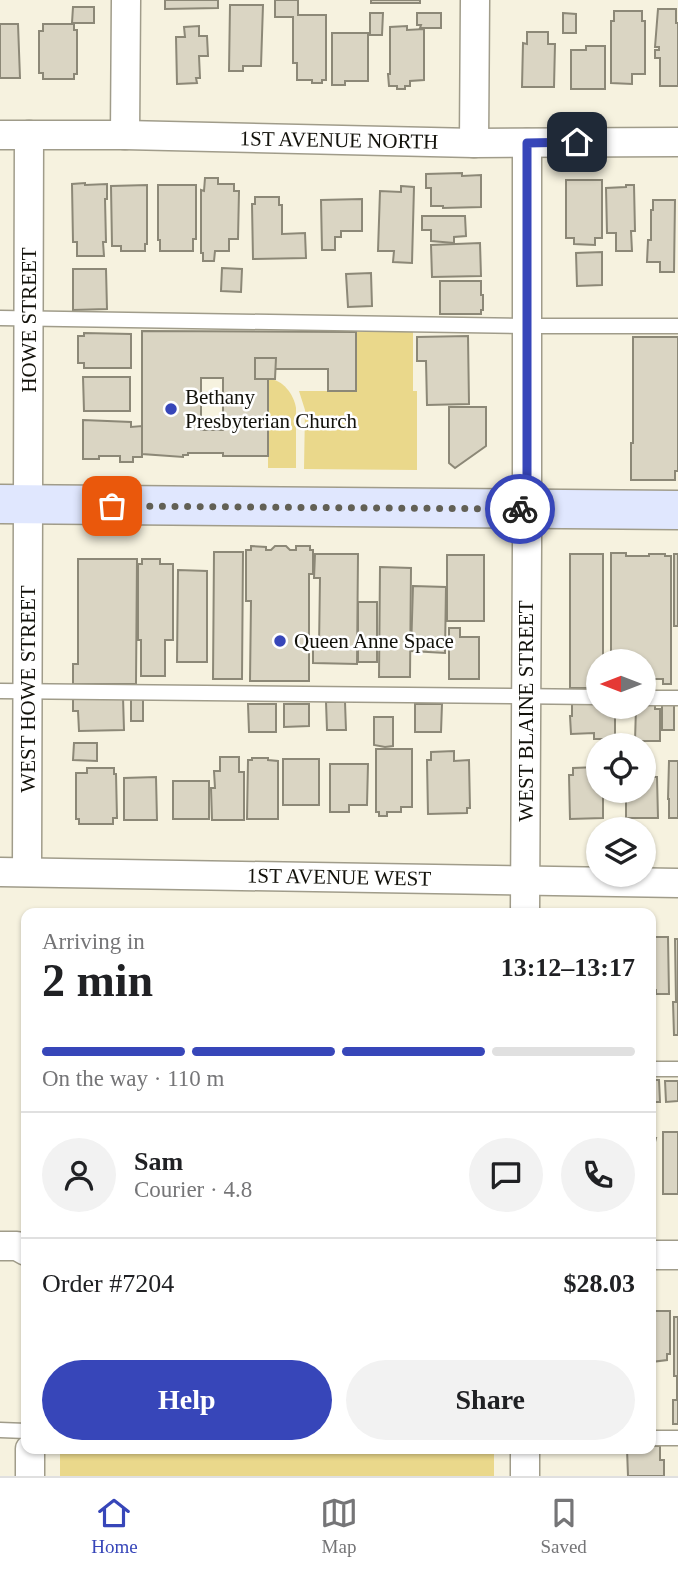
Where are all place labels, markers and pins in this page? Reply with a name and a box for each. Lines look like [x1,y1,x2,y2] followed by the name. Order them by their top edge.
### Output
[547,112,607,172] pin
[185,385,358,433] place label: Bethany Presbyterian Church
[163,401,179,417] marker: Bethany Presbyterian Church
[82,476,142,536] pin
[294,629,454,653] place label: Queen Anne Space
[272,633,288,649] marker: Queen Anne Space

